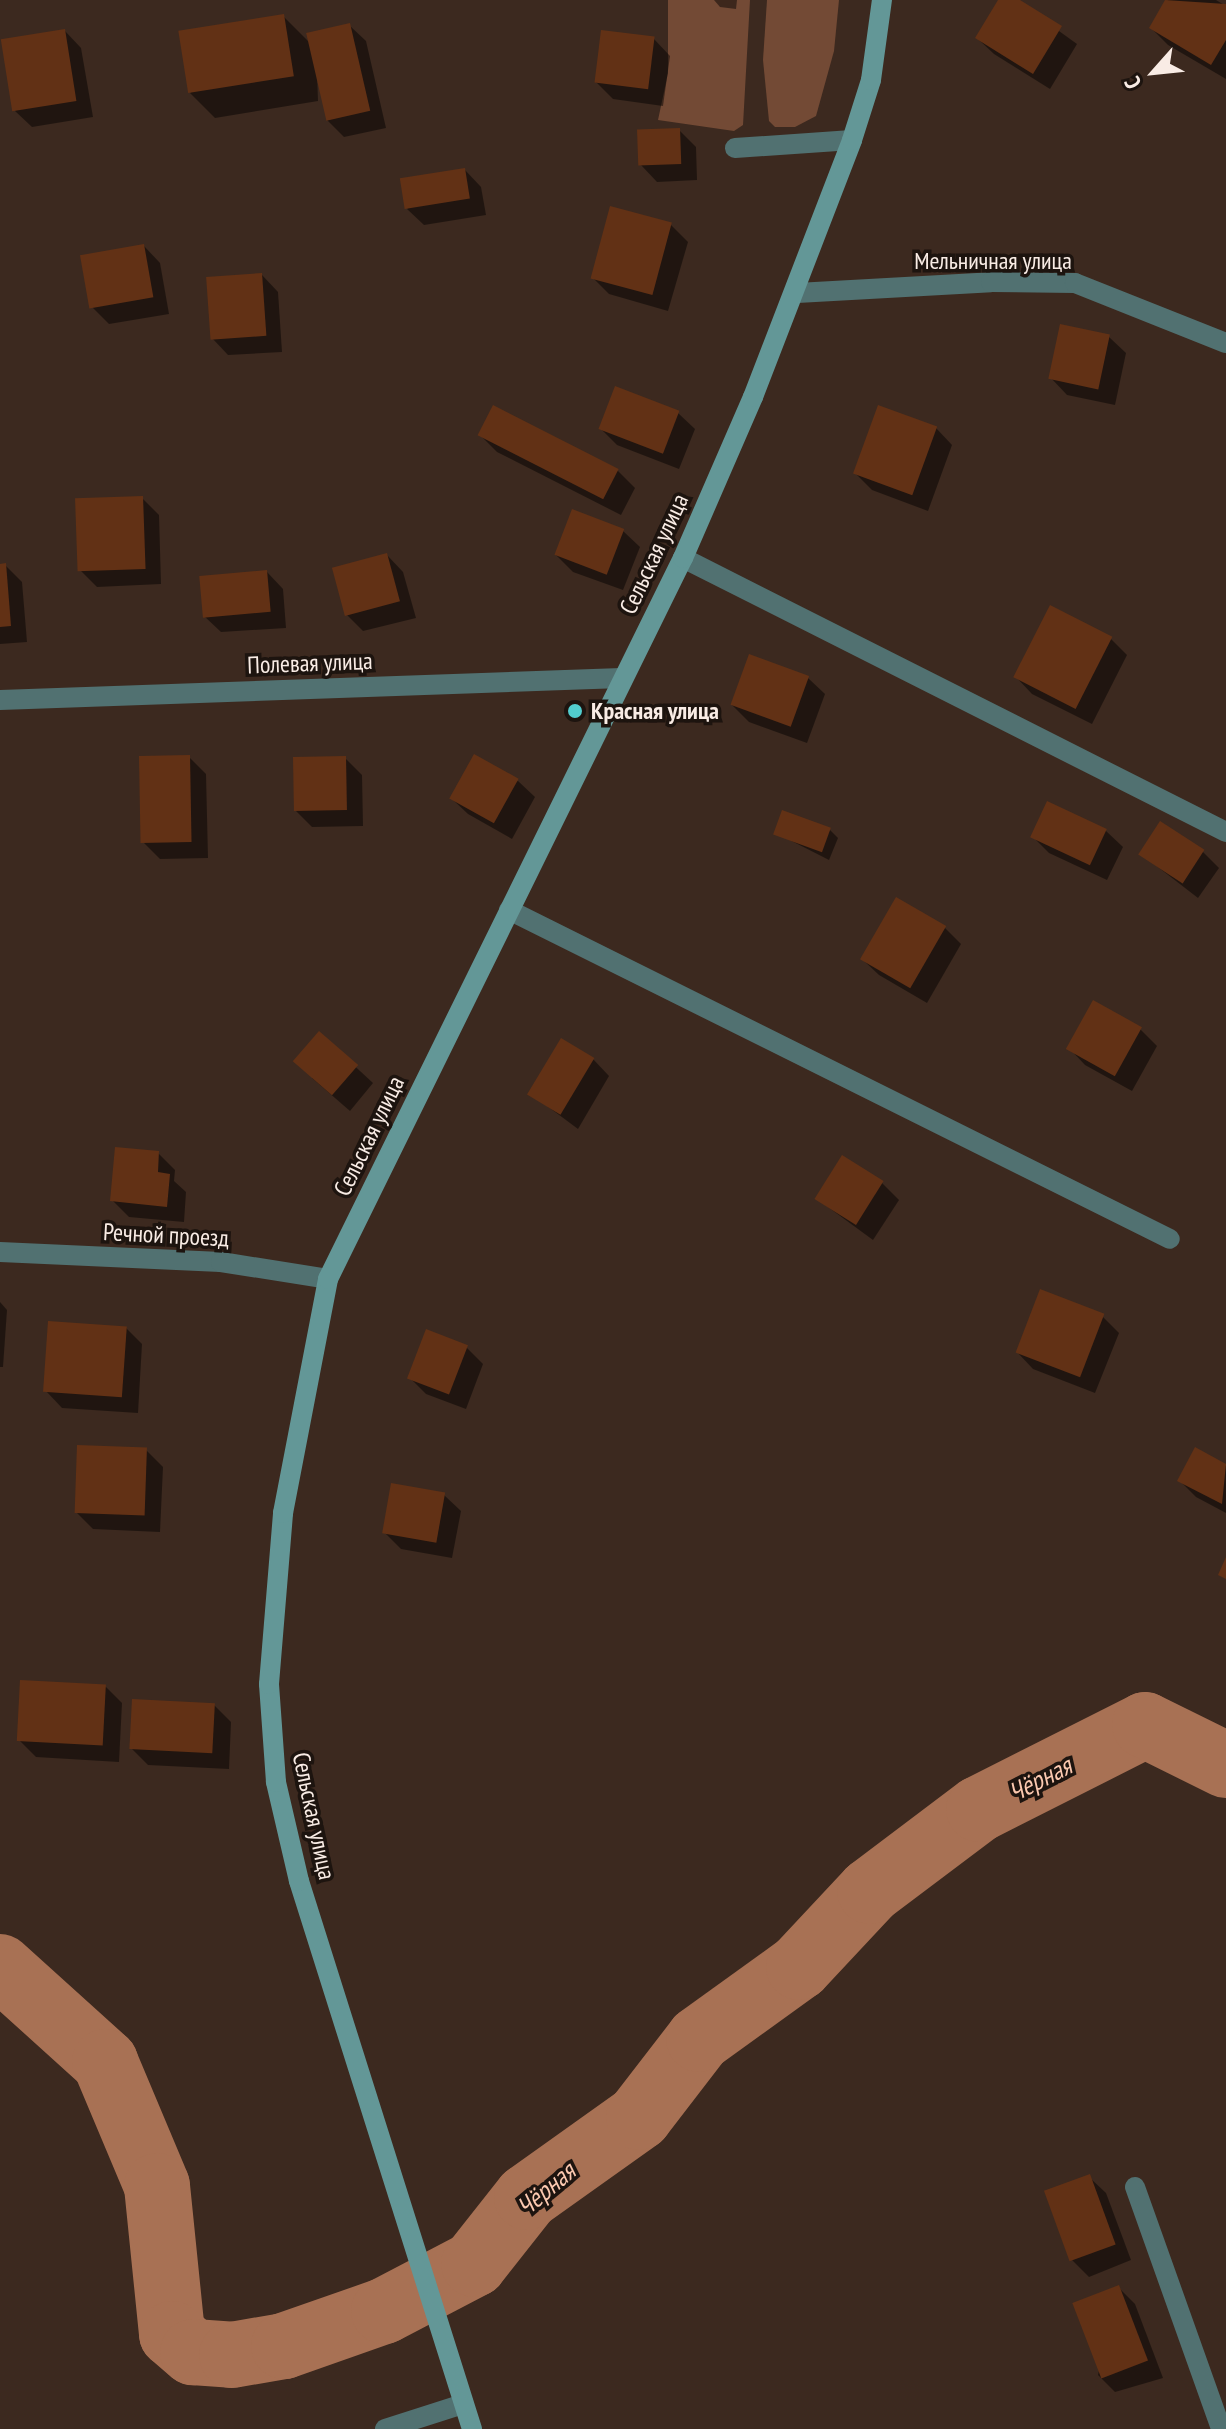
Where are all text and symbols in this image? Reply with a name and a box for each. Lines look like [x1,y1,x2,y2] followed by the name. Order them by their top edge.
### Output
[1114,32,1194,112] north arrow
[1118,72,1147,94] text: С
[914,247,1072,275] street label: Мельничная улица
[614,489,694,619] street label: Сельская улица
[247,646,373,680] street label: Полевая улица
[591,697,719,725] place label: Красная улица
[566,702,584,720] marker: Красная улица
[328,1071,410,1201] street label: Сельская улица
[102,1217,230,1253] street label: Речной проезд
[286,1750,342,1882] street label: Сельская улица
[1003,1750,1077,1808] water label: Чёрная
[511,2156,581,2222] water label: Чёрная

